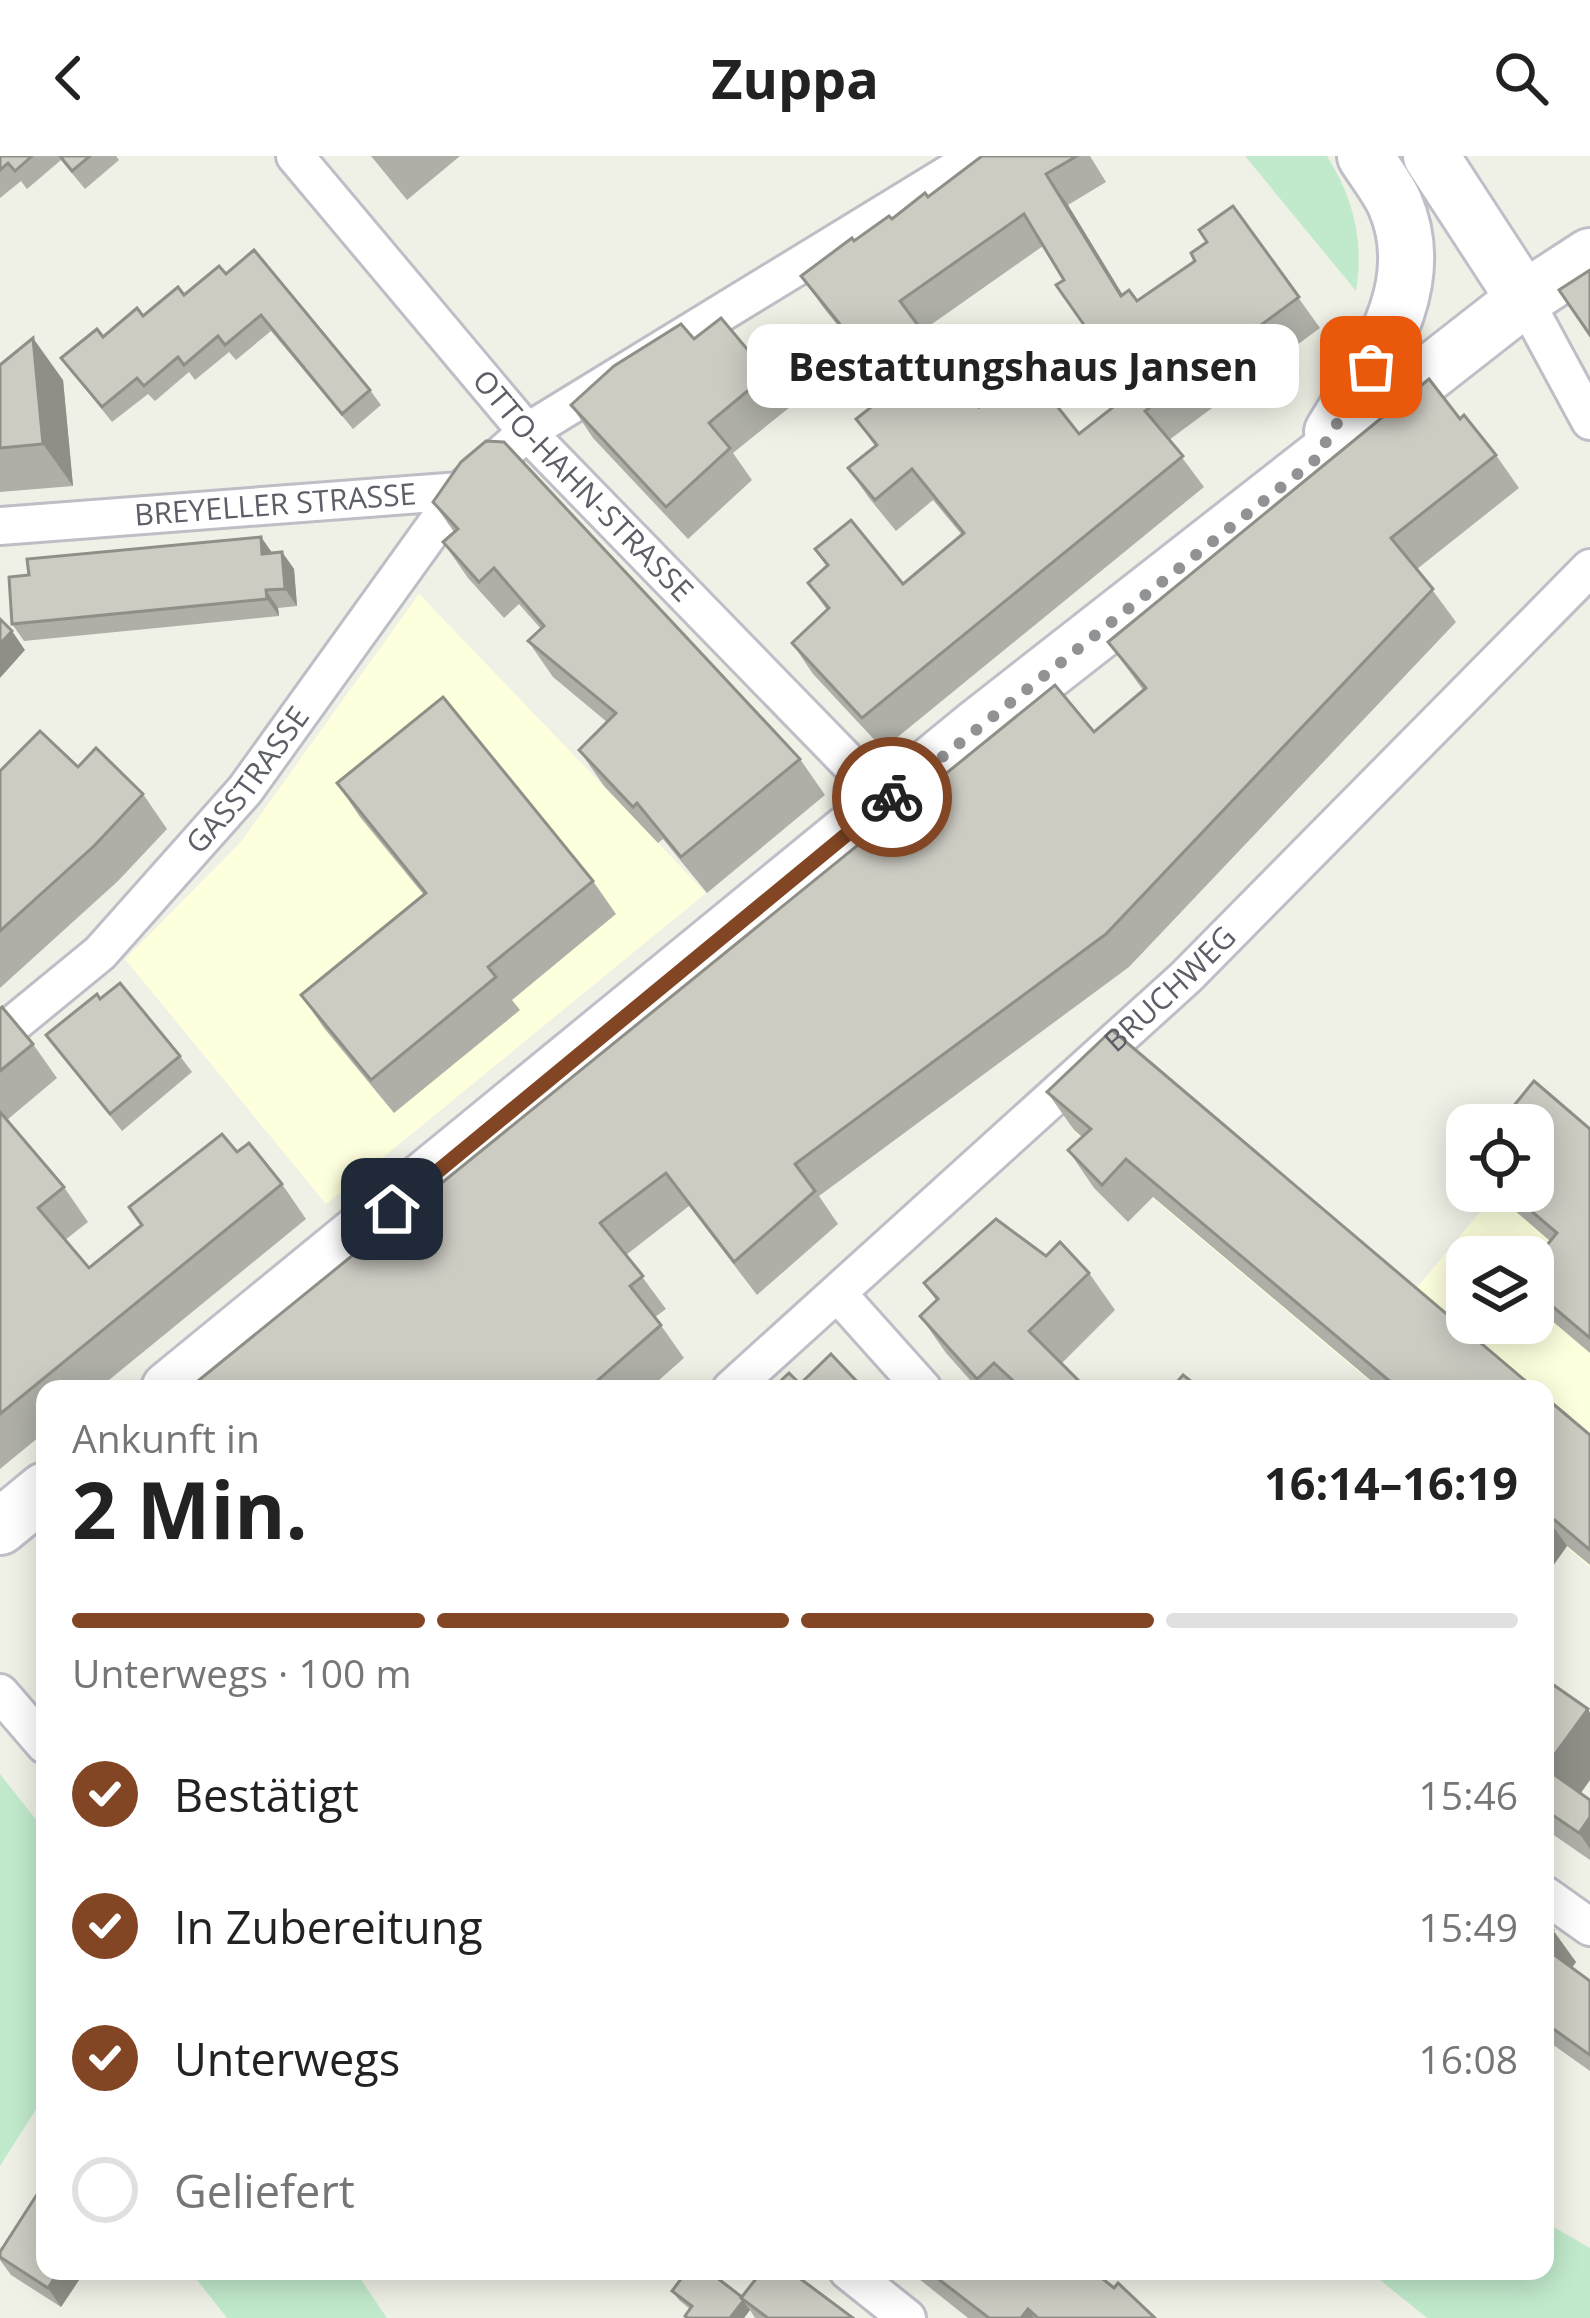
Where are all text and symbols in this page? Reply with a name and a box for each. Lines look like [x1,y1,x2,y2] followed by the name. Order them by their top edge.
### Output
[711,41,879,115] text: Zuppa
[36,45,102,111] icon: back
[1488,45,1554,111] icon: search
[1320,316,1422,418] pin
[747,325,1299,409] callout: Bestattungshaus Jansen
[1338,334,1404,400] icon: bag
[788,339,1258,392] text: Bestattungshaus Jansen
[464,360,703,610] street label: OTTO-HAHN-STRASSE
[133,472,417,535] street label: BREYELLER STRASSE
[176,697,318,862] street label: GASSTRASSE
[832,737,952,857] courier
[859,764,925,830] icon: bike
[1095,916,1244,1060] street label: BRUCHWEG
[1446,1104,1554,1344] map controls
[1446,1104,1554,1212] button: locate
[341,1158,443,1260] pin
[359,1176,425,1242] icon: home
[1446,1236,1554,1344] button: layers
[72,1411,260,1464] text: Ankunft in
[1264,1452,1518,1513] text: 16:14–16:19
[72,1456,308,1562] text: 2 Min.
[72,1646,412,1699] text: Unterwegs · 100 m
[72,1761,138,1827] icon: check
[174,1764,359,1825] text: Bestätigt
[1419,1768,1518,1821] text: 15:46
[72,1893,138,1959] icon: check
[174,1896,483,1957] text: In Zubereitung
[1419,1900,1518,1953] text: 15:49
[72,2025,138,2091] icon: check
[174,2028,400,2089] text: Unterwegs
[1419,2032,1518,2085] text: 16:08
[174,2160,355,2221] text: Geliefert

